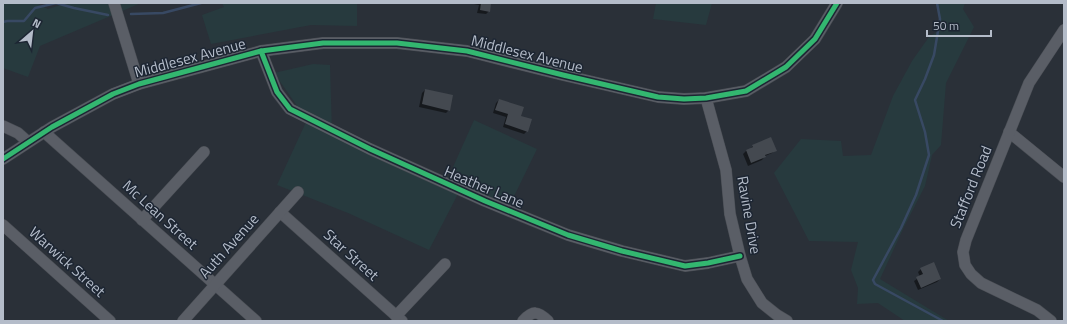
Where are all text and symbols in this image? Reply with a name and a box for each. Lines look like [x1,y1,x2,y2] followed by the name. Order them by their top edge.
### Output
[12,12,52,52] north arrow
[927,12,991,38] scale bar
[30,14,44,32] text: N
[933,16,959,35] text: 50 m
[469,29,585,78] street label: Middlesex Avenue
[132,32,248,83] street label: Middlesex Avenue
[944,142,998,232] street label: Stafford Road
[441,159,528,214] street label: Heather Lane
[117,174,204,255] street label: Mc Lean Street
[731,174,768,256] street label: Ravine Drive
[193,208,264,283] street label: Auth Avenue
[24,221,111,303] street label: Warwick Street
[318,223,385,286] street label: Star Street

